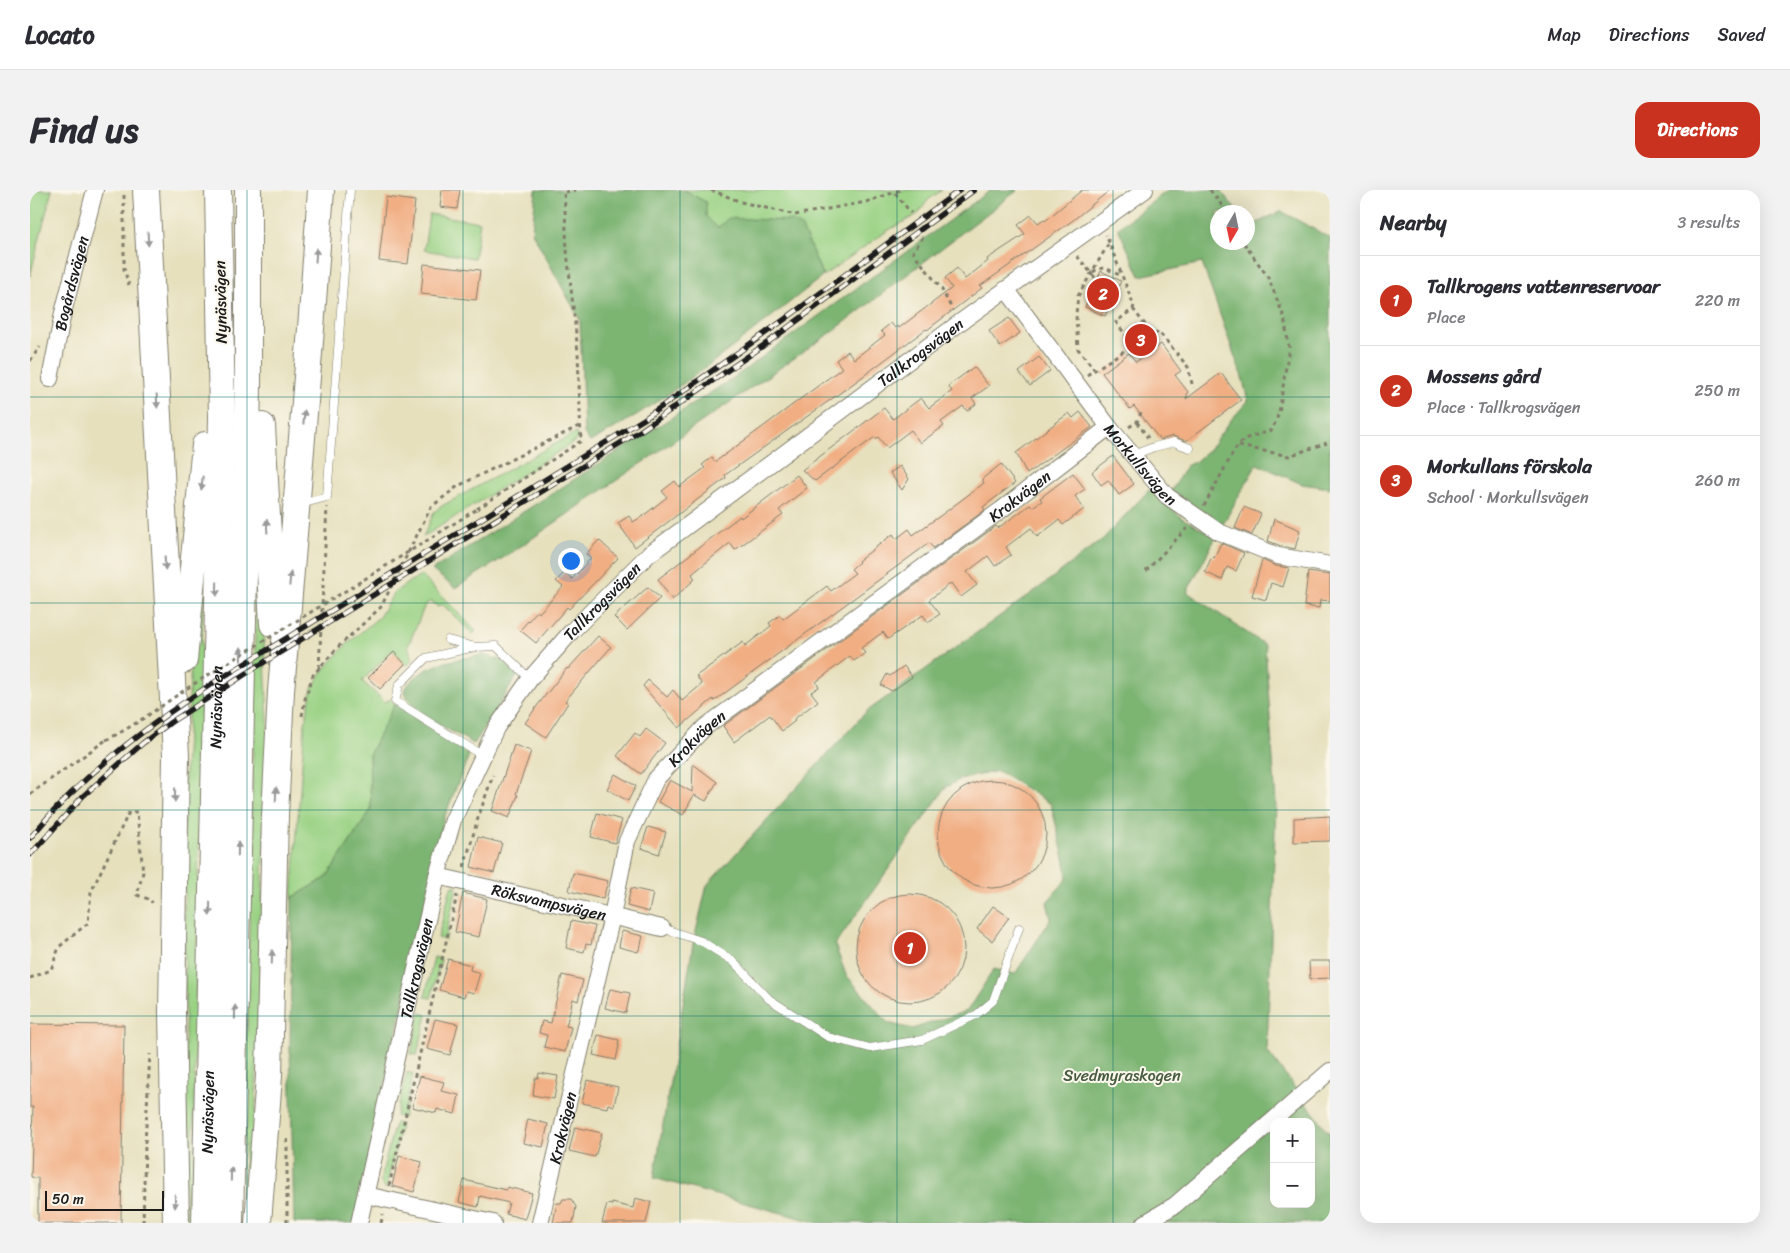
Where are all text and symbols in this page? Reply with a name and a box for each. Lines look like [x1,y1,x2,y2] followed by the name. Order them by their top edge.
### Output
[25,14,95,56] text: Locato
[1548,19,1581,51] text: Map
[1609,19,1690,51] text: Directions
[1718,19,1765,51] text: Saved
[30,99,138,161] text: Find us
[1635,102,1760,158] button: Directions
[1380,204,1446,242] text: Nearby
[1210,205,1255,250] north arrow
[1677,208,1740,237] text: 3 results
[145,231,153,247] one-way arrow
[46,232,98,333] street label: Bogårdsvägen
[313,247,321,263] one-way arrow
[205,260,236,344] street label: Nynäsvägen
[1427,270,1660,303] text: Tallkrogens vattenreservoar
[1087,275,1119,313] pin: 2
[1393,286,1399,315] text: 1
[1695,286,1740,315] text: 220 m
[1427,303,1466,332] text: Place
[871,310,971,395] street label: Tallkrogsvägen
[1125,321,1157,359] pin: 3
[1427,360,1540,393] text: Mossens gård
[1391,376,1401,405] text: 2
[1694,376,1740,405] text: 250 m
[153,393,161,409] one-way arrow
[1427,393,1581,422] text: Place · Tallkrogsvägen
[300,409,308,425] one-way arrow
[1096,416,1183,514] street label: Morkullsvägen
[1427,450,1592,483] text: Morkullans förskola
[982,462,1058,530] street label: Krokvägen
[1392,466,1400,495] text: 3
[1695,466,1740,495] text: 260 m
[197,475,205,491] one-way arrow
[1427,483,1589,512] text: School · Morkullsvägen
[263,518,271,534] one-way arrow
[558,548,584,574] your location
[555,555,649,648] street label: Tallkrogsvägen
[162,556,170,572] one-way arrow
[286,571,294,587] one-way arrow
[213,581,221,597] one-way arrow
[237,645,245,661] one-way arrow
[201,665,232,749] street label: Nynäsvägen
[660,702,733,774] street label: Krokvägen
[273,786,281,802] one-way arrow
[171,788,179,804] one-way arrow
[234,841,242,857] one-way arrow
[489,875,610,930] street label: Röksvampsvägen
[206,901,214,917] one-way arrow
[391,915,442,1022] street label: Tallkrogsvägen
[894,929,926,967] pin: 1
[268,949,276,965] one-way arrow
[231,1004,239,1020] one-way arrow
[1063,1061,1181,1090] park label: Svedmyraskogen
[192,1070,223,1154] street label: Nynäsvägen
[540,1088,585,1167] street label: Krokvägen
[1270,1118,1315,1208] map controls
[1270,1118,1315,1163] button: +
[1270,1163,1315,1208] button: −
[227,1166,235,1182] one-way arrow
[52,1187,84,1212] text: 50 m
[45,1188,164,1211] scale bar
[172,1193,180,1209] one-way arrow

